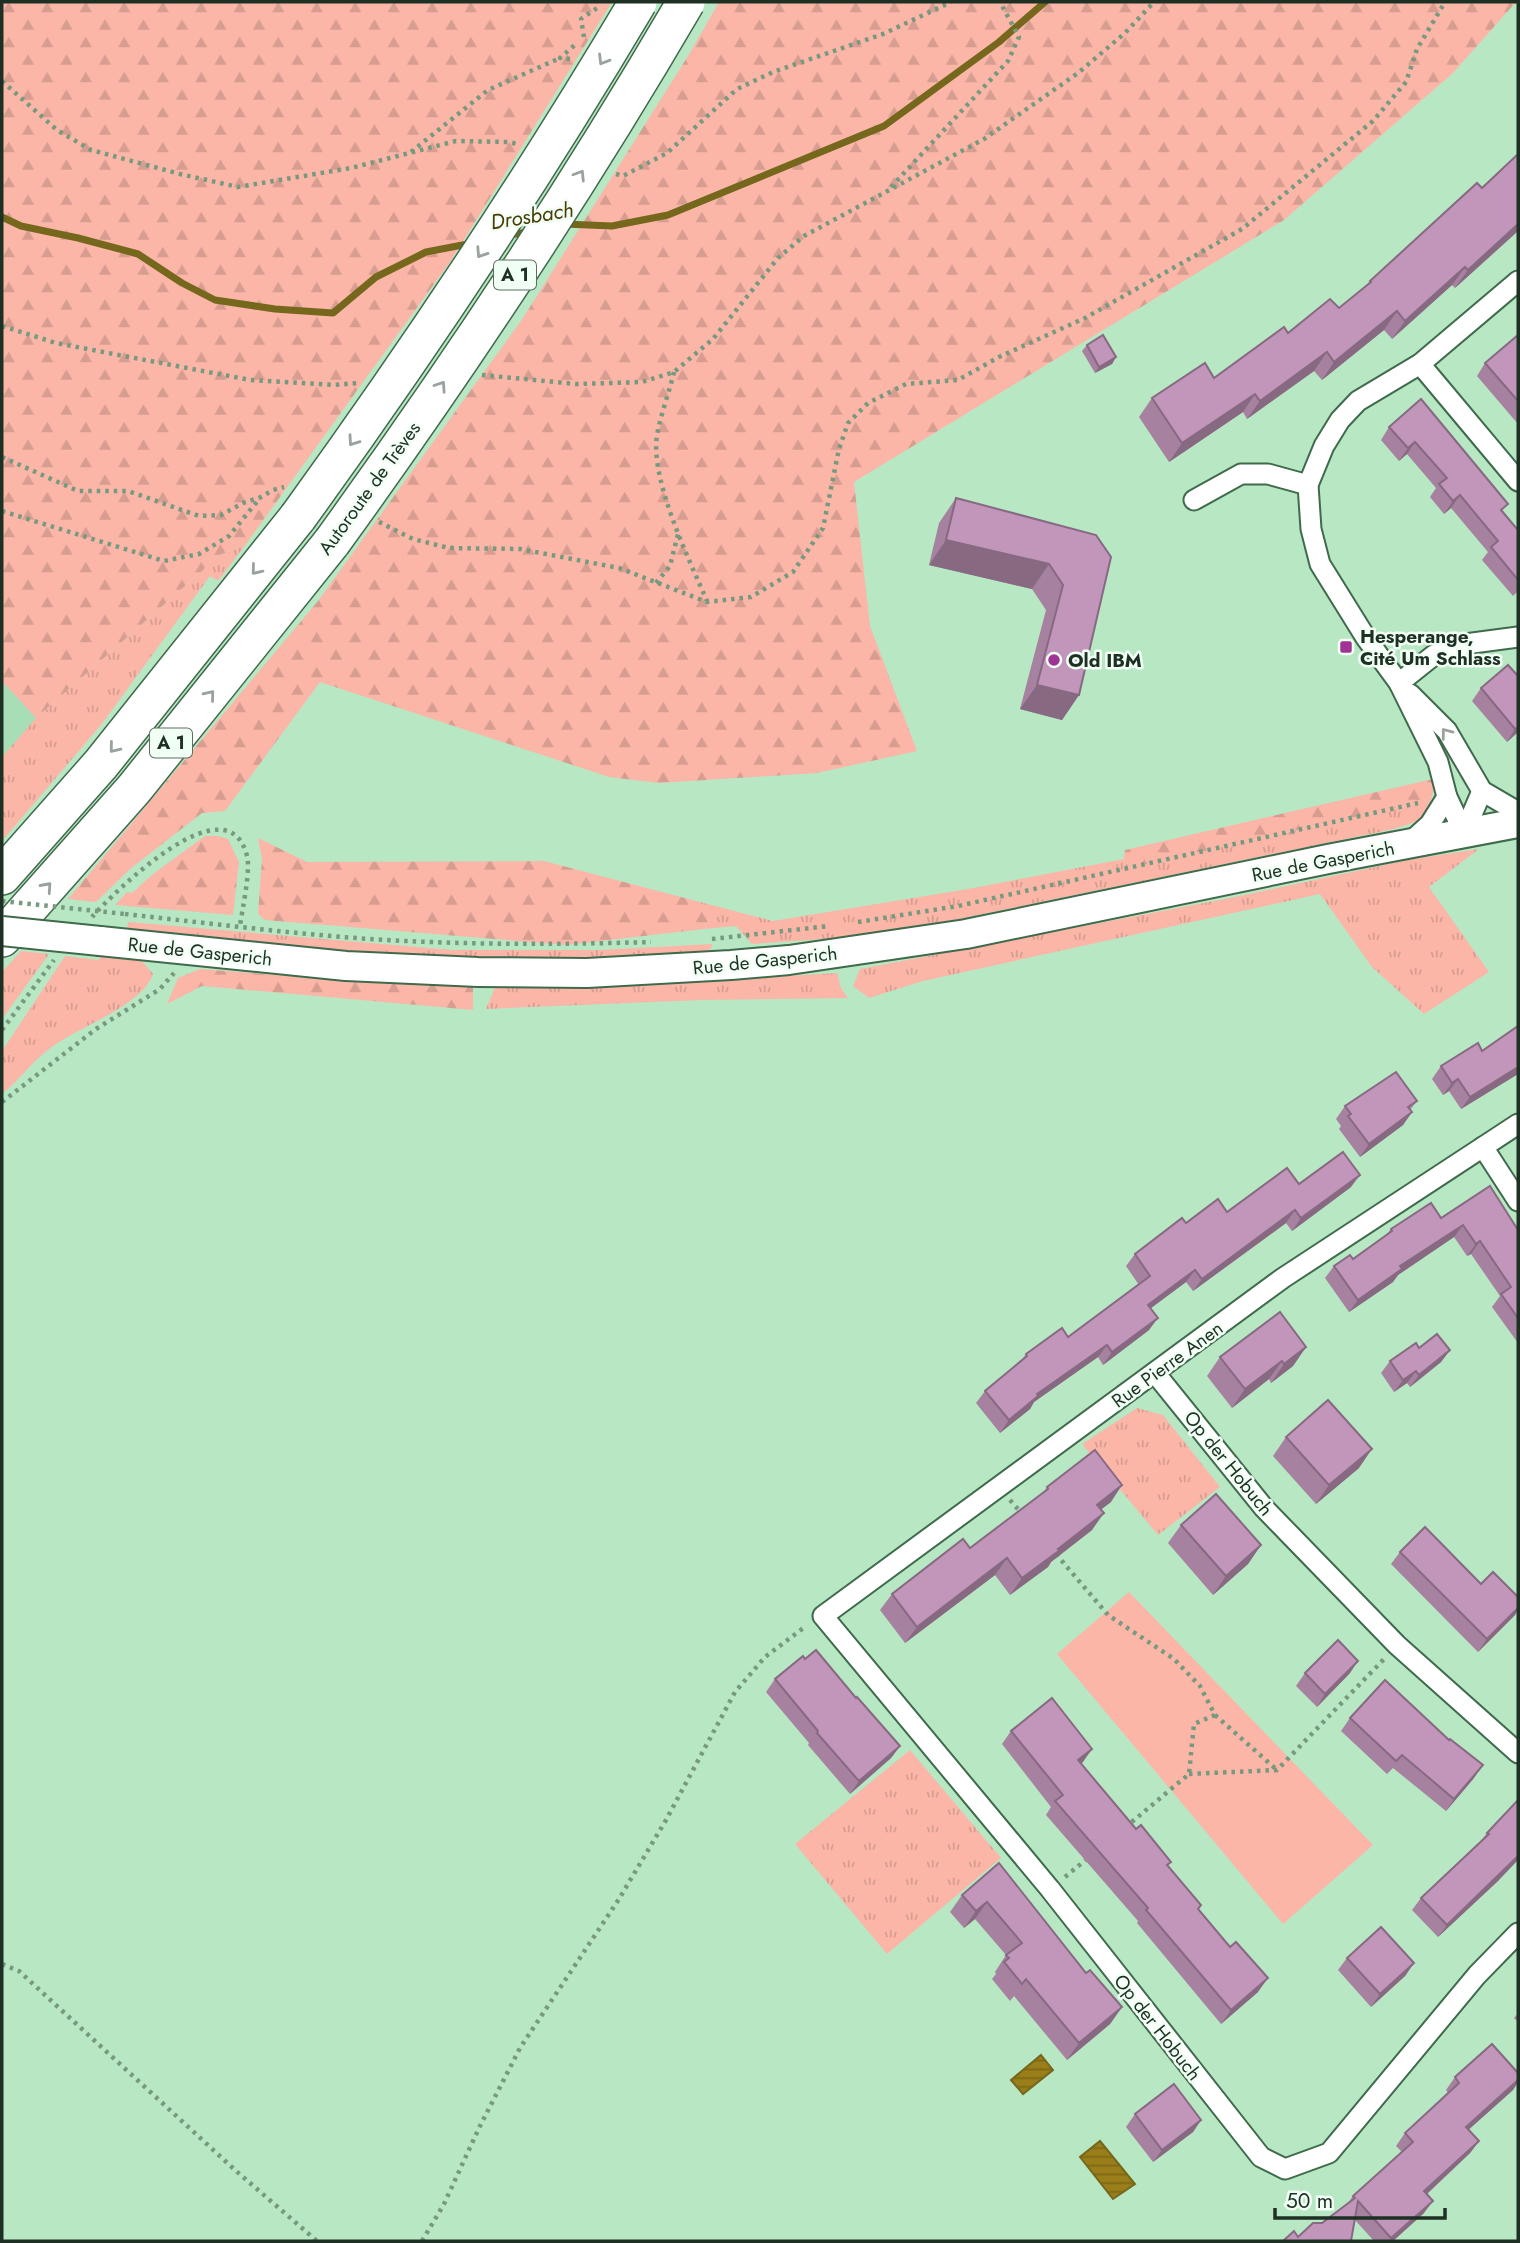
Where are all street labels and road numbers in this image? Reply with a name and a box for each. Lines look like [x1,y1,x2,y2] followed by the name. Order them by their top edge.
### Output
[494,260,536,290] road number: A 1
[312,416,427,560] street label: Autoroute de Trèves
[150,728,192,758] road number: A 1
[1249,834,1397,889] street label: Rue de Gasperich
[126,930,274,973] street label: Rue de Gasperich
[691,939,839,982] street label: Rue de Gasperich
[1106,1315,1229,1414] street label: Rue Pierre Anen
[1178,1405,1279,1522] street label: Op der Hobuch
[1108,1968,1208,2086] street label: Op der Hobuch

